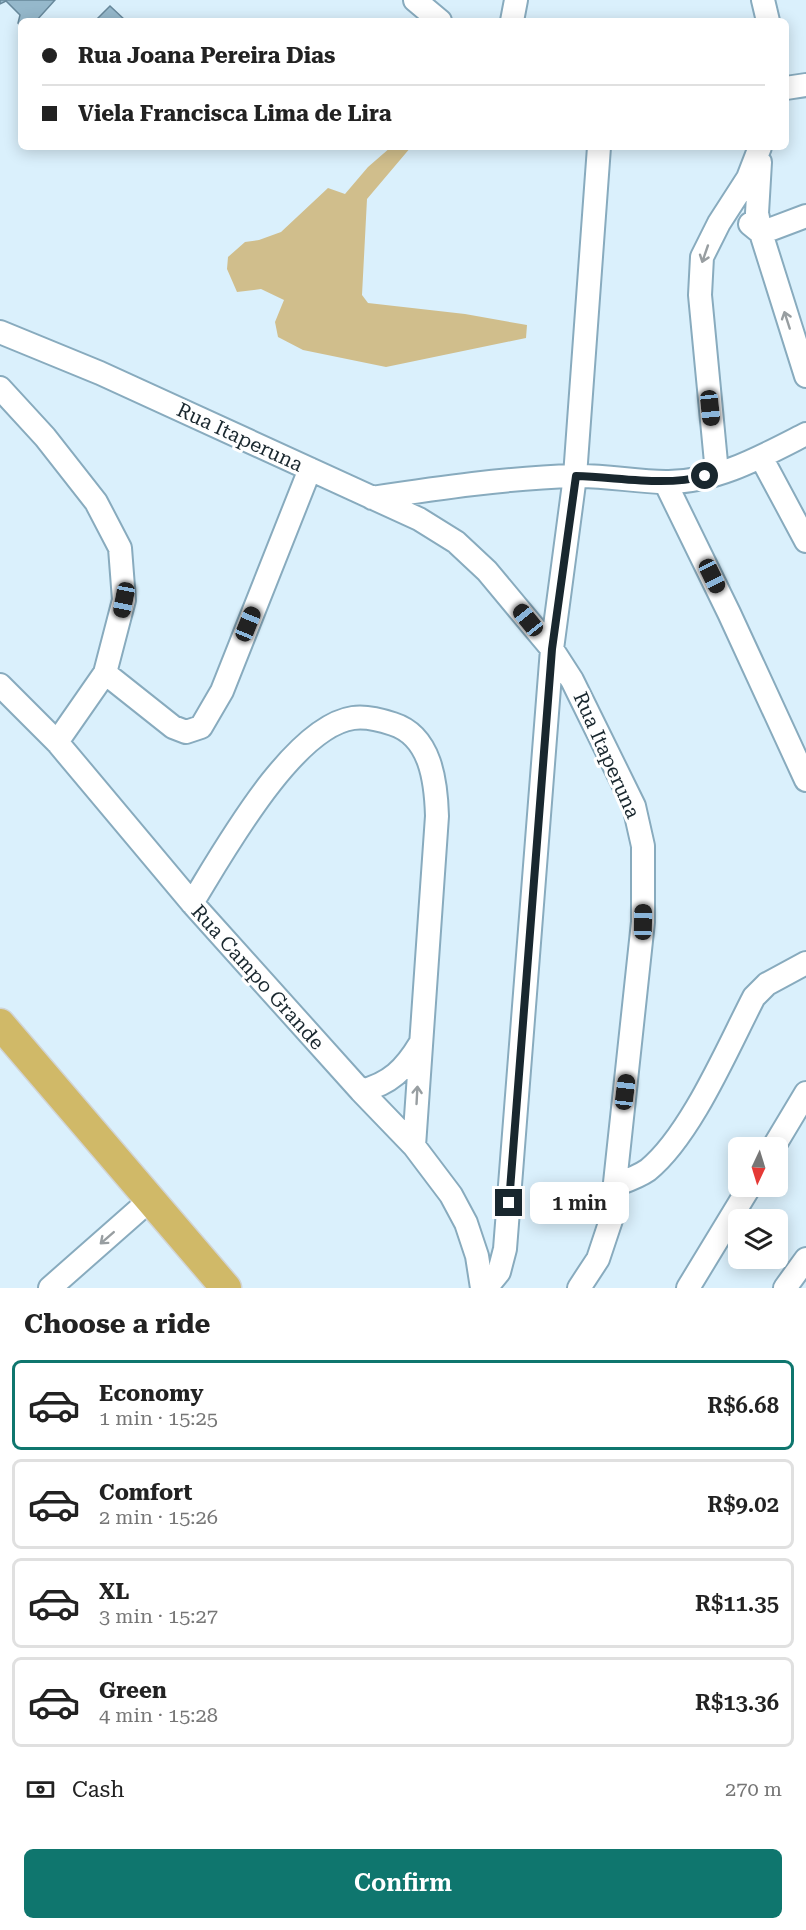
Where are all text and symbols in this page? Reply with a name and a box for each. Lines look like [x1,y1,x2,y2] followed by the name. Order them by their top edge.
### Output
[78,43,335,68] text: Rua Joana Pereira Dias
[78,101,392,126] text: Viela Francisca Lima de Lira
[699,245,710,264] one-way arrow
[781,311,792,330] one-way arrow
[699,389,721,427] car
[173,397,307,477] street label: Rua Itaperuna
[691,462,718,489] route start
[696,556,728,596] car
[112,581,136,619] car
[510,600,546,640] car
[233,604,263,644] car
[568,688,646,822] street label: Rua Itaperuna
[187,900,329,1055] street label: Rua Campo Grande
[634,904,652,940] car
[614,1073,636,1111] car
[411,1085,422,1105] one-way arrow
[728,1137,788,1197] north arrow
[728,1137,788,1269] map controls
[530,1182,629,1224] callout: 1 min
[495,1189,522,1216] route end
[552,1191,607,1215] text: 1 min
[728,1209,788,1269] button: layers
[100,1231,115,1245] one-way arrow
[24,1308,210,1340] text: Choose a ride
[27,1378,81,1432] icon: car
[99,1381,203,1406] text: Economy
[707,1393,779,1418] text: R$6.68
[99,1406,218,1430] text: 1 min · 15:25
[27,1477,81,1531] icon: car
[99,1480,192,1505] text: Comfort
[707,1492,779,1517] text: R$9.02
[99,1505,218,1529] text: 2 min · 15:26
[27,1576,81,1630] icon: car
[99,1579,129,1604] text: XL
[695,1591,779,1616] text: R$11.35
[99,1604,218,1628] text: 3 min · 15:27
[27,1675,81,1729] icon: car
[99,1678,167,1703] text: Green
[695,1690,779,1715] text: R$13.36
[99,1703,218,1727] text: 4 min · 15:28
[24,1773,57,1806] icon: cash
[72,1777,124,1802] text: Cash
[725,1777,782,1801] text: 270 m
[24,1849,782,1918] button: Confirm

